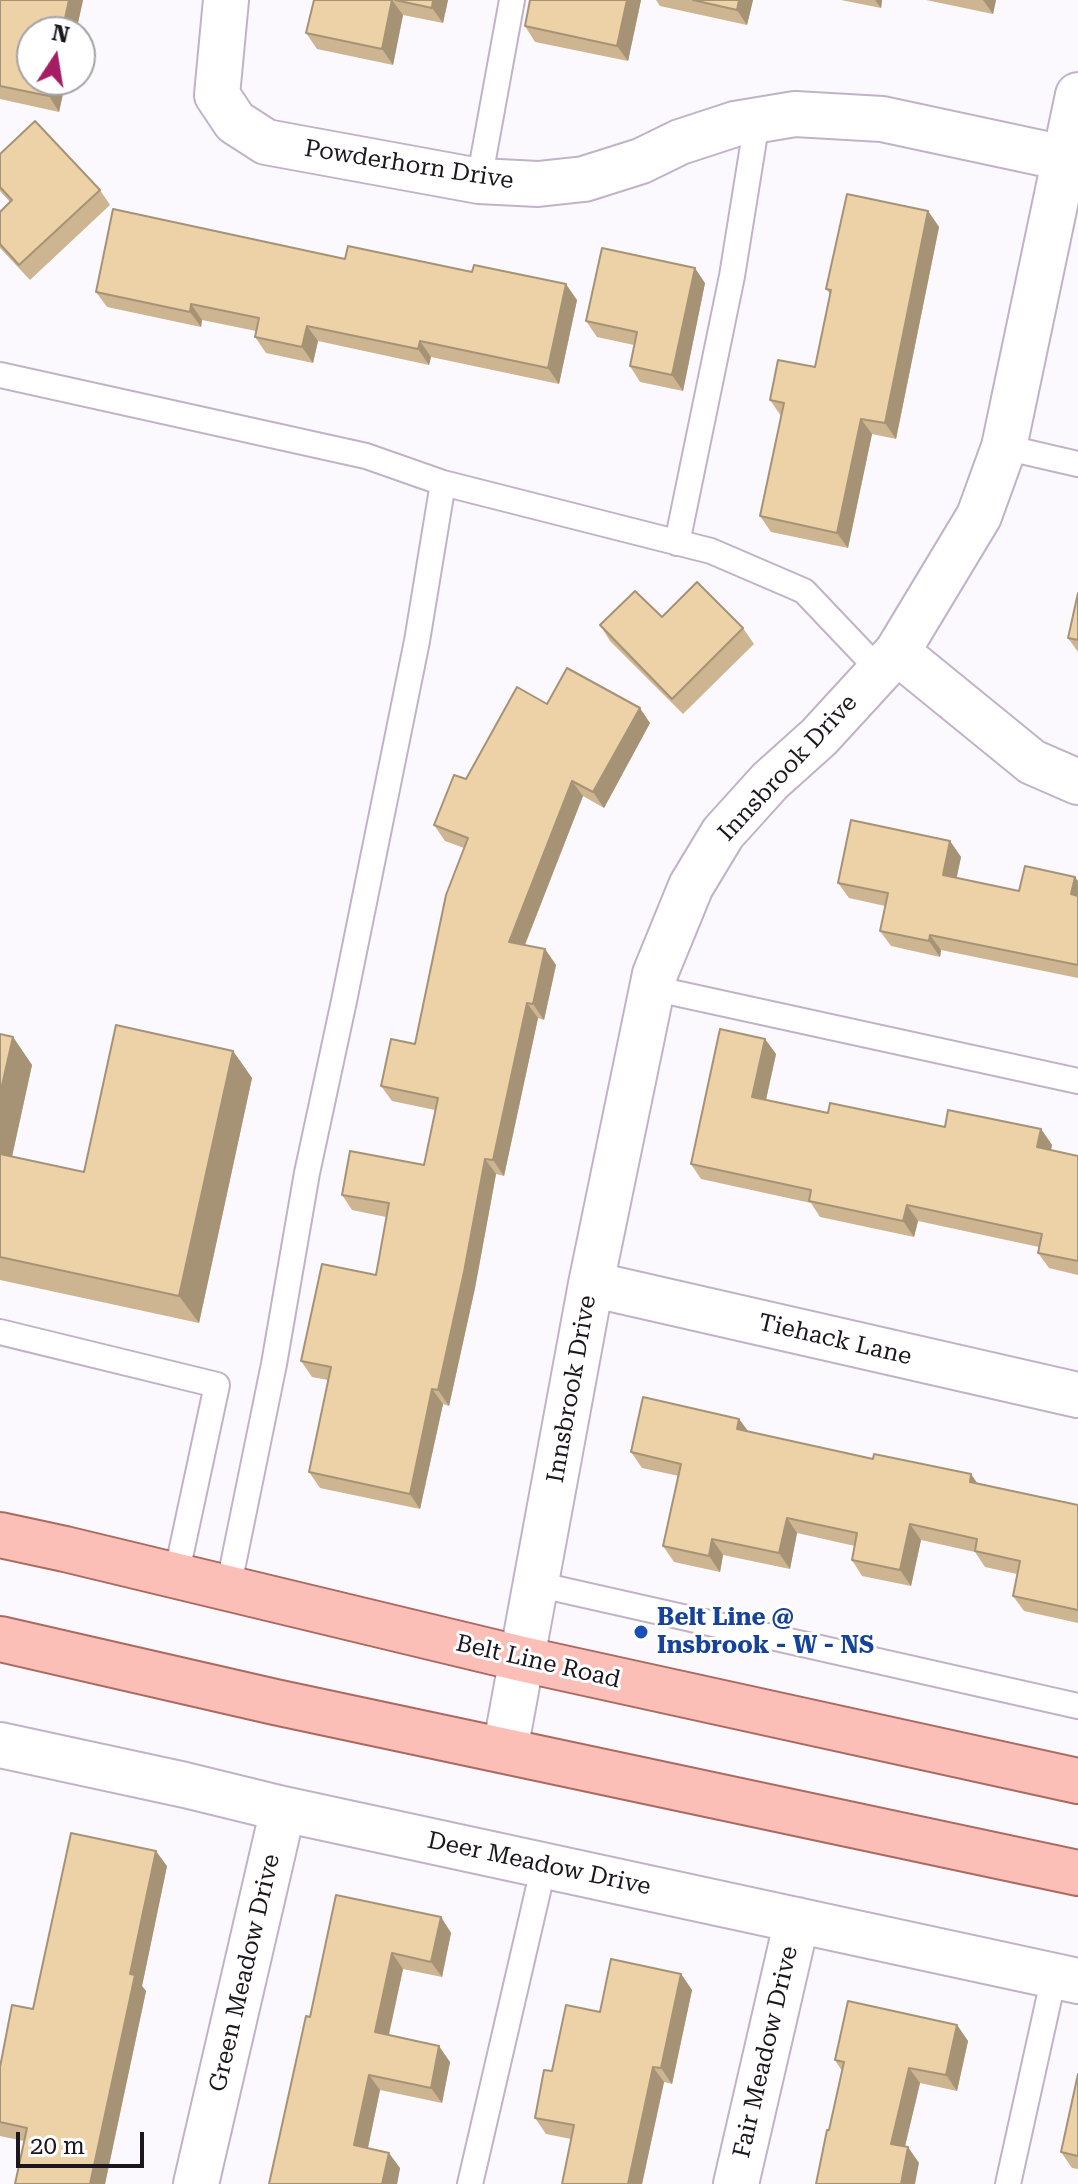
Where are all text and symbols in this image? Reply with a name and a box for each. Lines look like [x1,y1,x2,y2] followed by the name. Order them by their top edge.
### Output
[16,16,96,96] north arrow
[50,20,72,48] text: N
[302,134,516,196] street label: Powderhorn Drive
[713,689,863,847] street label: Innsbrook Drive
[541,1293,603,1485] street label: Innsbrook Drive
[756,1308,914,1372] street label: Tiehack Lane
[657,1604,874,1660] place label: Belt Line @ Insbrook - W - NS
[632,1623,650,1641] marker: Belt Line @ Insbrook - W - NS
[453,1629,623,1695] street label: Belt Line Road
[425,1826,653,1902] street label: Deer Meadow Drive
[204,1851,286,2095] street label: Green Meadow Drive
[728,1943,804,2161] street label: Fair Meadow Drive
[20,2116,148,2166] scale bar
[30,2132,85,2160] text: 20 m

